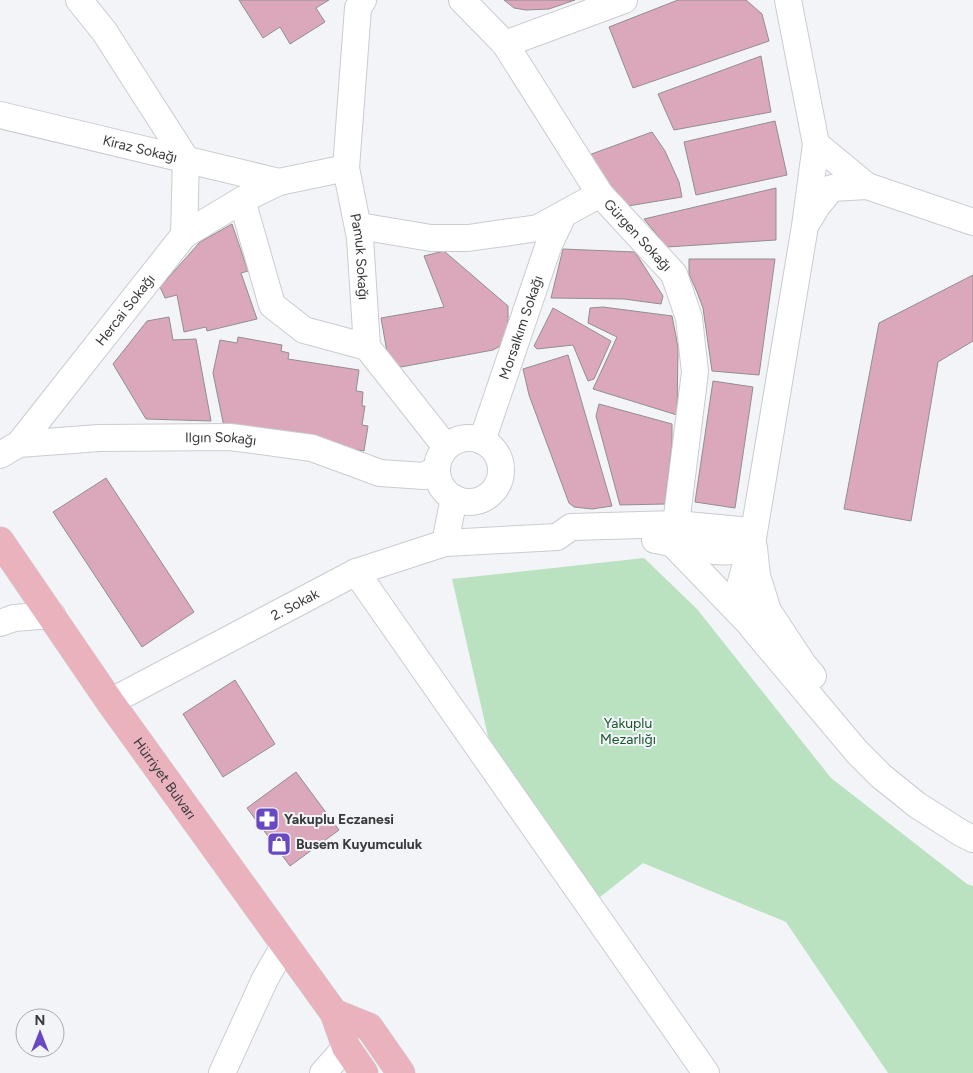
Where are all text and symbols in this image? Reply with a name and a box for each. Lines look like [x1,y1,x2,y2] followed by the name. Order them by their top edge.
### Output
[101,132,179,166] street label: Kiraz Sokağı
[600,196,675,275] street label: Gürgen Sokağı
[346,212,372,301] street label: Pamuk Sokağı
[92,271,159,349] street label: Hercai Sokağı
[496,273,547,382] street label: Morsalkım Sokağı
[185,429,257,449] street label: Ilgın Sokağı
[268,585,322,624] street label: 2. Sokak
[600,715,656,748] park label: Yakuplu Mezarlığı
[129,735,200,823] street label: Hürriyet Bulvarı
[254,806,280,832] pharmacy icon: Yakuplu Eczanesi
[284,811,394,828] place label: Yakuplu Eczanesi
[266,831,292,857] shop icon: Busem Kuyumculuk
[296,836,423,853] place label: Busem Kuyumculuk
[15,1008,65,1058] north arrow
[35,1012,45,1029] text: N

